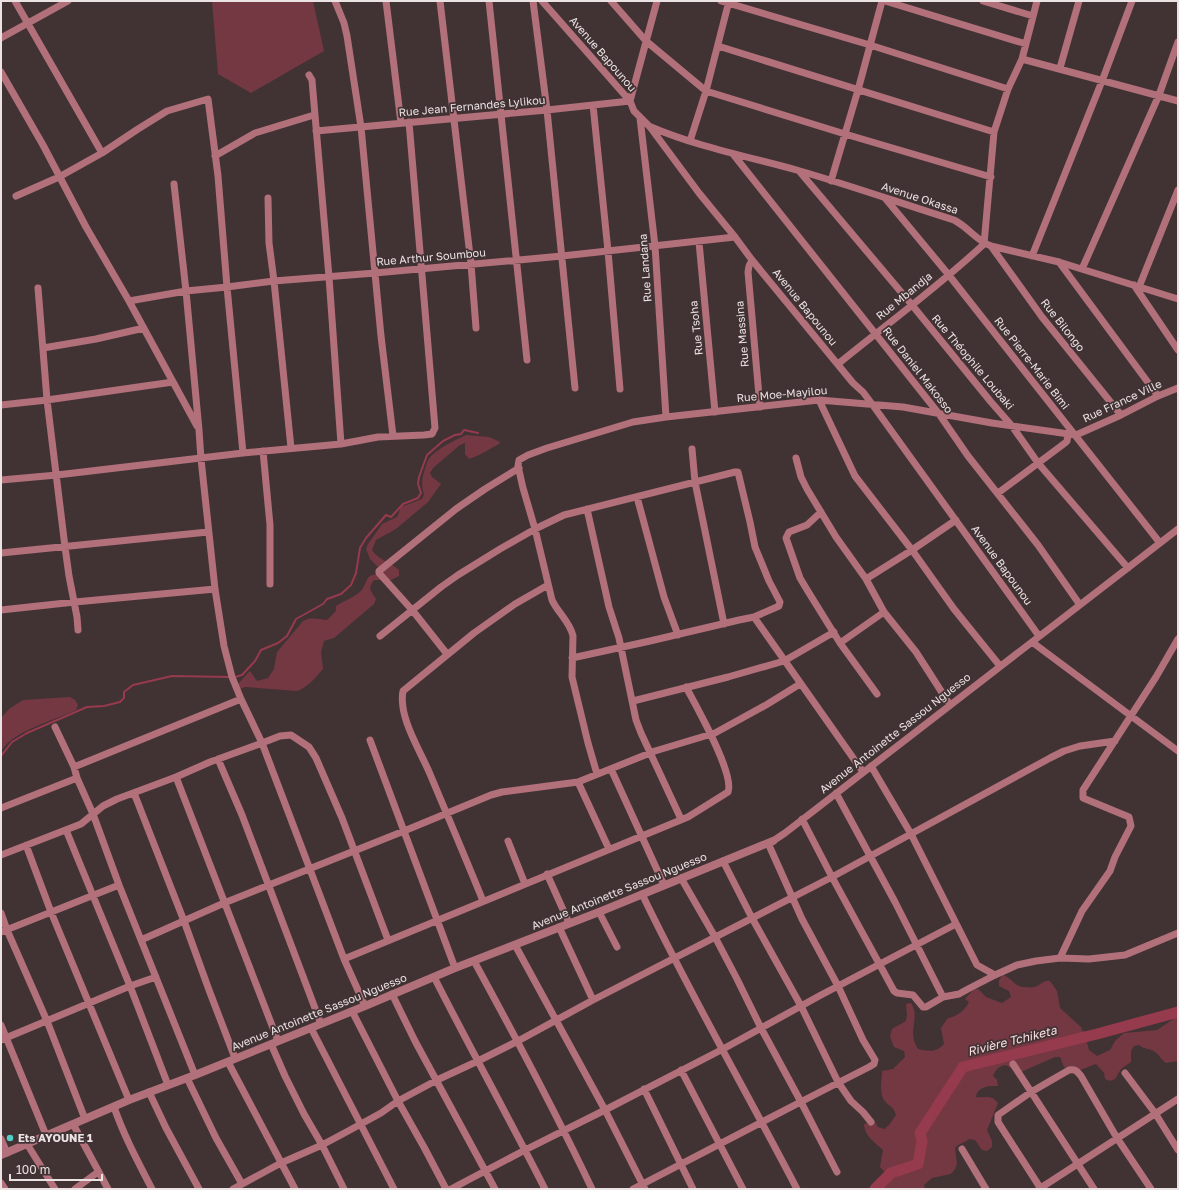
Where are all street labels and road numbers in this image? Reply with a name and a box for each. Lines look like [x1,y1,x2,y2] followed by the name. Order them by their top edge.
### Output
[567,13,640,94] street label: Avenue Bapounou
[398,93,546,118] street label: Rue Jean Fernandes Lylikou
[880,179,960,216] street label: Avenue Okassa
[636,233,653,303] street label: Rue Landana
[376,245,486,268] street label: Rue Arthur Soumbou
[770,266,840,348] street label: Avenue Bapounou
[873,269,934,322] street label: Rue Mbandja
[1039,296,1088,354] street label: Rue Bilongo
[686,300,705,356] street label: Rue Tsoha
[732,300,751,368] street label: Rue Massina
[930,311,1017,412] street label: Rue Théophile Loubaki
[992,314,1073,412] street label: Rue Pierre-Marie Bimi
[881,324,956,416] street label: Rue Daniel Makosso
[1080,377,1163,425] street label: Rue France Ville
[736,383,828,404] street label: Rue Moe-Mayilou
[969,522,1036,607] street label: Avenue Bapounou
[817,669,973,796] street label: Avenue Antoinette Sassou Nguesso
[529,849,709,932] street label: Avenue Antoinette Sassou Nguesso
[229,970,409,1053] street label: Avenue Antoinette Sassou Nguesso

